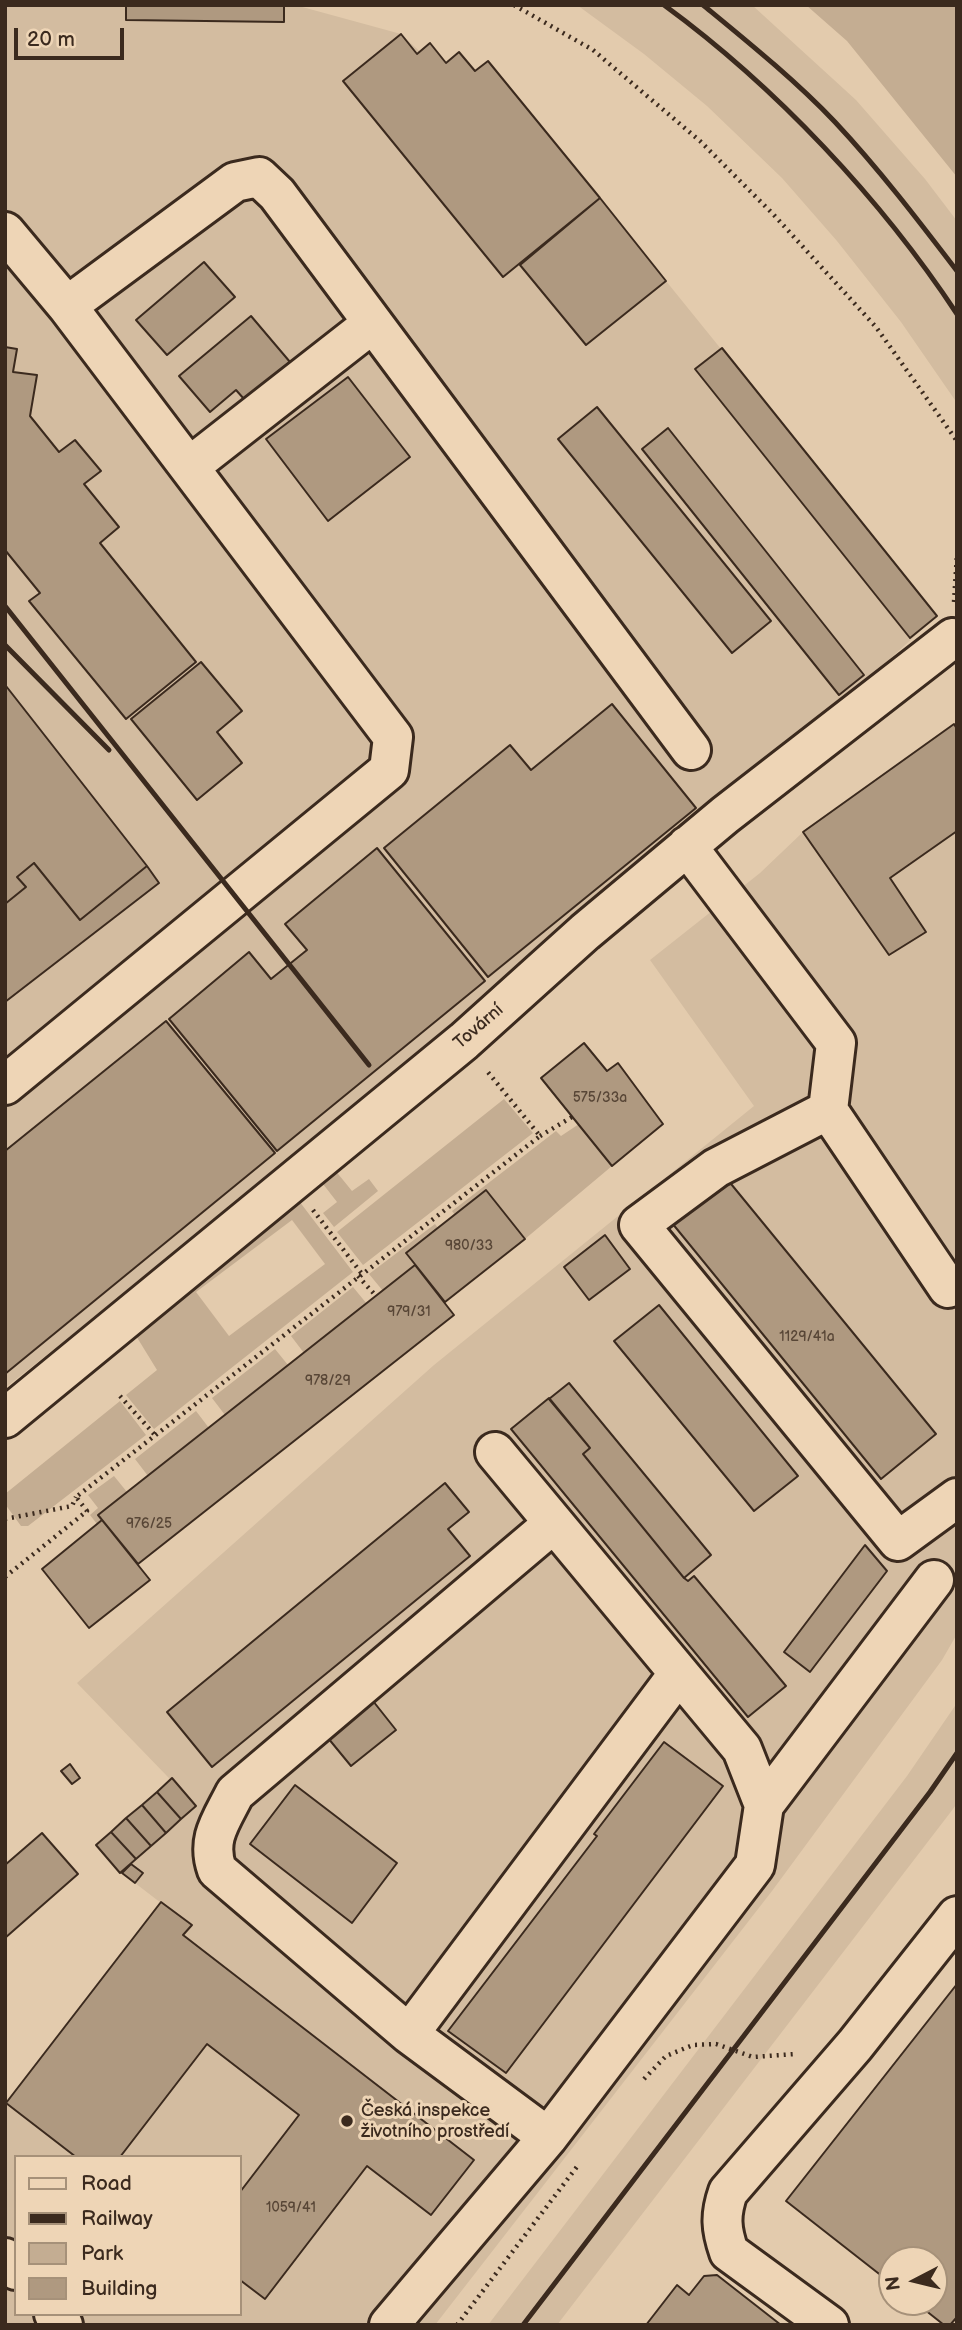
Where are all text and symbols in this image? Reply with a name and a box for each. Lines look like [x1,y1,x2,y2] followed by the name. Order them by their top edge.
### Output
[18,14,128,58] scale bar
[27,27,75,52] text: 20 m
[450,1000,508,1054] street label: Tovární
[573,1090,627,1106] house number: 575/33a
[445,1238,493,1254] house number: 980/33
[387,1304,431,1320] house number: 979/31
[779,1329,835,1345] house number: 1129/41a
[305,1373,351,1389] house number: 978/29
[126,1516,172,1532] house number: 976/25
[361,2100,509,2142] place label: Česká inspekce životního prostředí
[339,2113,355,2129] marker: Česká inspekce životního prostředí
[14,2155,242,2316] legend
[81,2171,132,2196] text: Road
[266,2200,316,2216] house number: 1059/41
[81,2206,153,2231] text: Railway
[81,2241,123,2266] text: Park
[878,2246,948,2316] north arrow
[881,2275,906,2292] text: N
[81,2276,157,2301] text: Building

